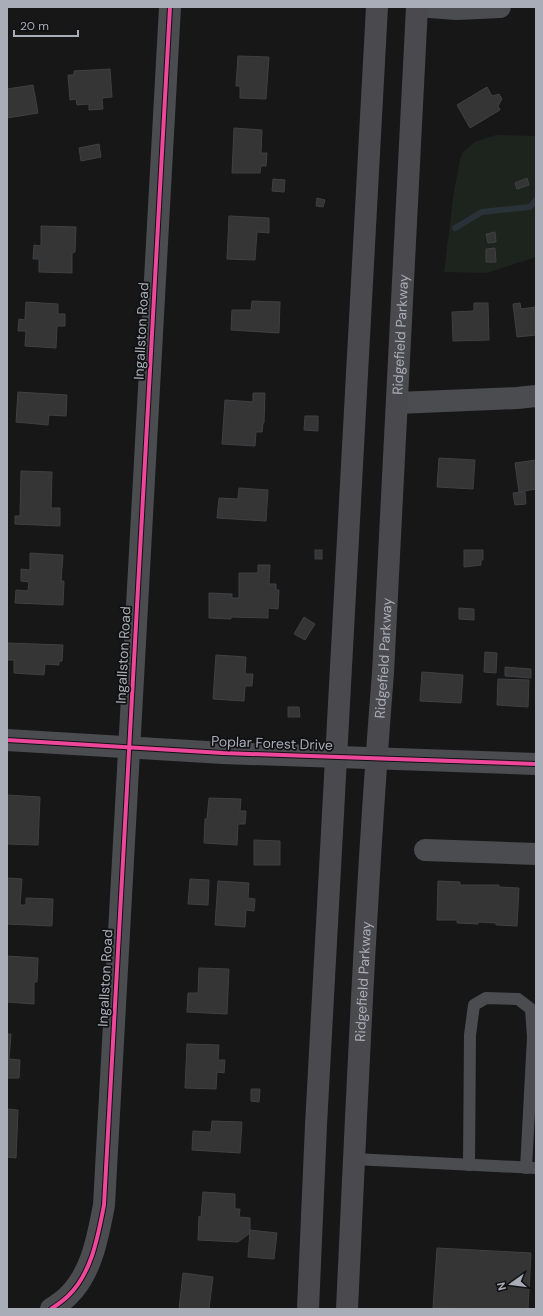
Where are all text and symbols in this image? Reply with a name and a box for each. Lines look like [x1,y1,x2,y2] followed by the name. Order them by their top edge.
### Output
[14,12,78,38] scale bar
[20,18,49,34] text: 20 m
[388,274,412,395] street label: Ridgefield Parkway
[129,282,153,380] street label: Ingallston Road
[371,597,396,719] street label: Ridgefield Parkway
[111,606,135,704] street label: Ingallston Road
[211,732,333,754] street label: Poplar Forest Drive
[351,920,375,1042] street label: Ridgefield Parkway
[93,929,117,1027] street label: Ingallston Road
[491,1264,531,1304] north arrow
[494,1281,509,1292] text: N

